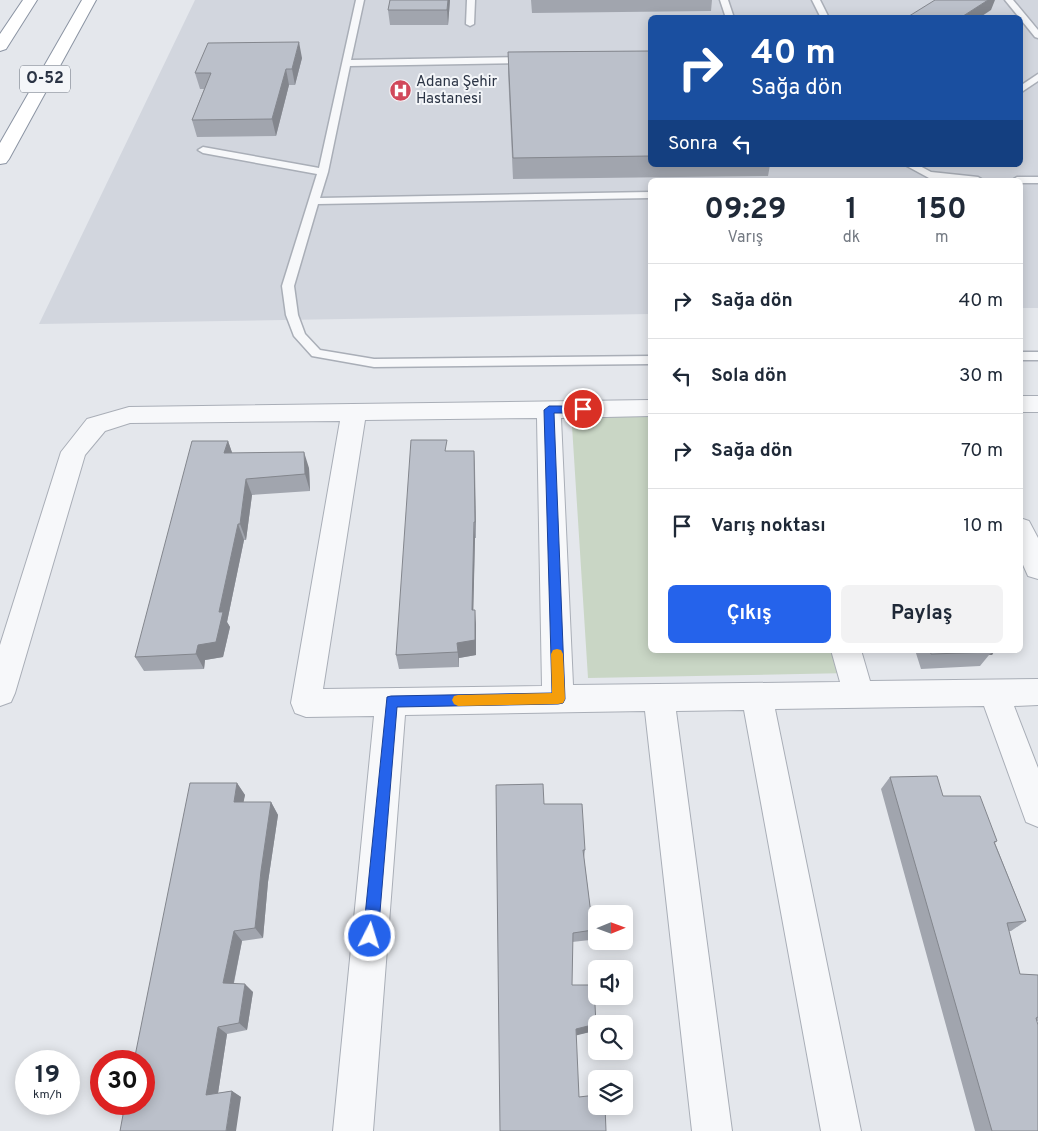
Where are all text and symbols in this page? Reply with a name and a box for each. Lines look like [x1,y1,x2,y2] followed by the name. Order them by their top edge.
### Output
[751,32,836,76] text: 40 m
[668,35,733,100] icon: right
[20,66,70,92] road number: O-52
[416,73,498,109] place label: Adana Şehir Hastanesi
[751,75,843,102] text: Sağa dön
[388,79,412,103] hospital icon: Adana Şehir Hastanesi
[728,130,756,158] icon: left
[668,132,718,156] text: Sonra
[704,192,787,229] text: 09:29
[846,192,858,229] text: 1
[917,192,967,229] text: 150
[728,228,763,248] text: Varış
[843,228,860,248] text: dk
[935,228,948,248] text: m
[668,287,696,315] icon: right
[711,289,793,313] text: Sağa dön
[958,289,1003,313] text: 40 m
[668,362,696,390] icon: left
[711,364,787,388] text: Sola dön
[959,364,1003,388] text: 30 m
[562,388,604,430] pin
[569,395,597,423] icon: arrive
[668,437,696,465] icon: right
[711,439,793,463] text: Sağa dön
[961,439,1003,463] text: 70 m
[668,512,696,540] icon: arrive
[711,514,826,538] text: Varış noktası
[963,514,1003,538] text: 10 m
[668,585,831,643] button: Çıkış
[841,585,1003,643] button: Paylaş
[588,905,632,950] north arrow
[588,905,633,1115] map controls
[343,909,395,961] position arrow
[588,960,633,1005] button: sound
[588,1015,633,1060] button: search
[90,1050,155,1115] speed limit sign: 30
[35,1060,60,1092] text: 19
[588,1070,633,1115] button: layers
[33,1087,62,1103] text: km/h

